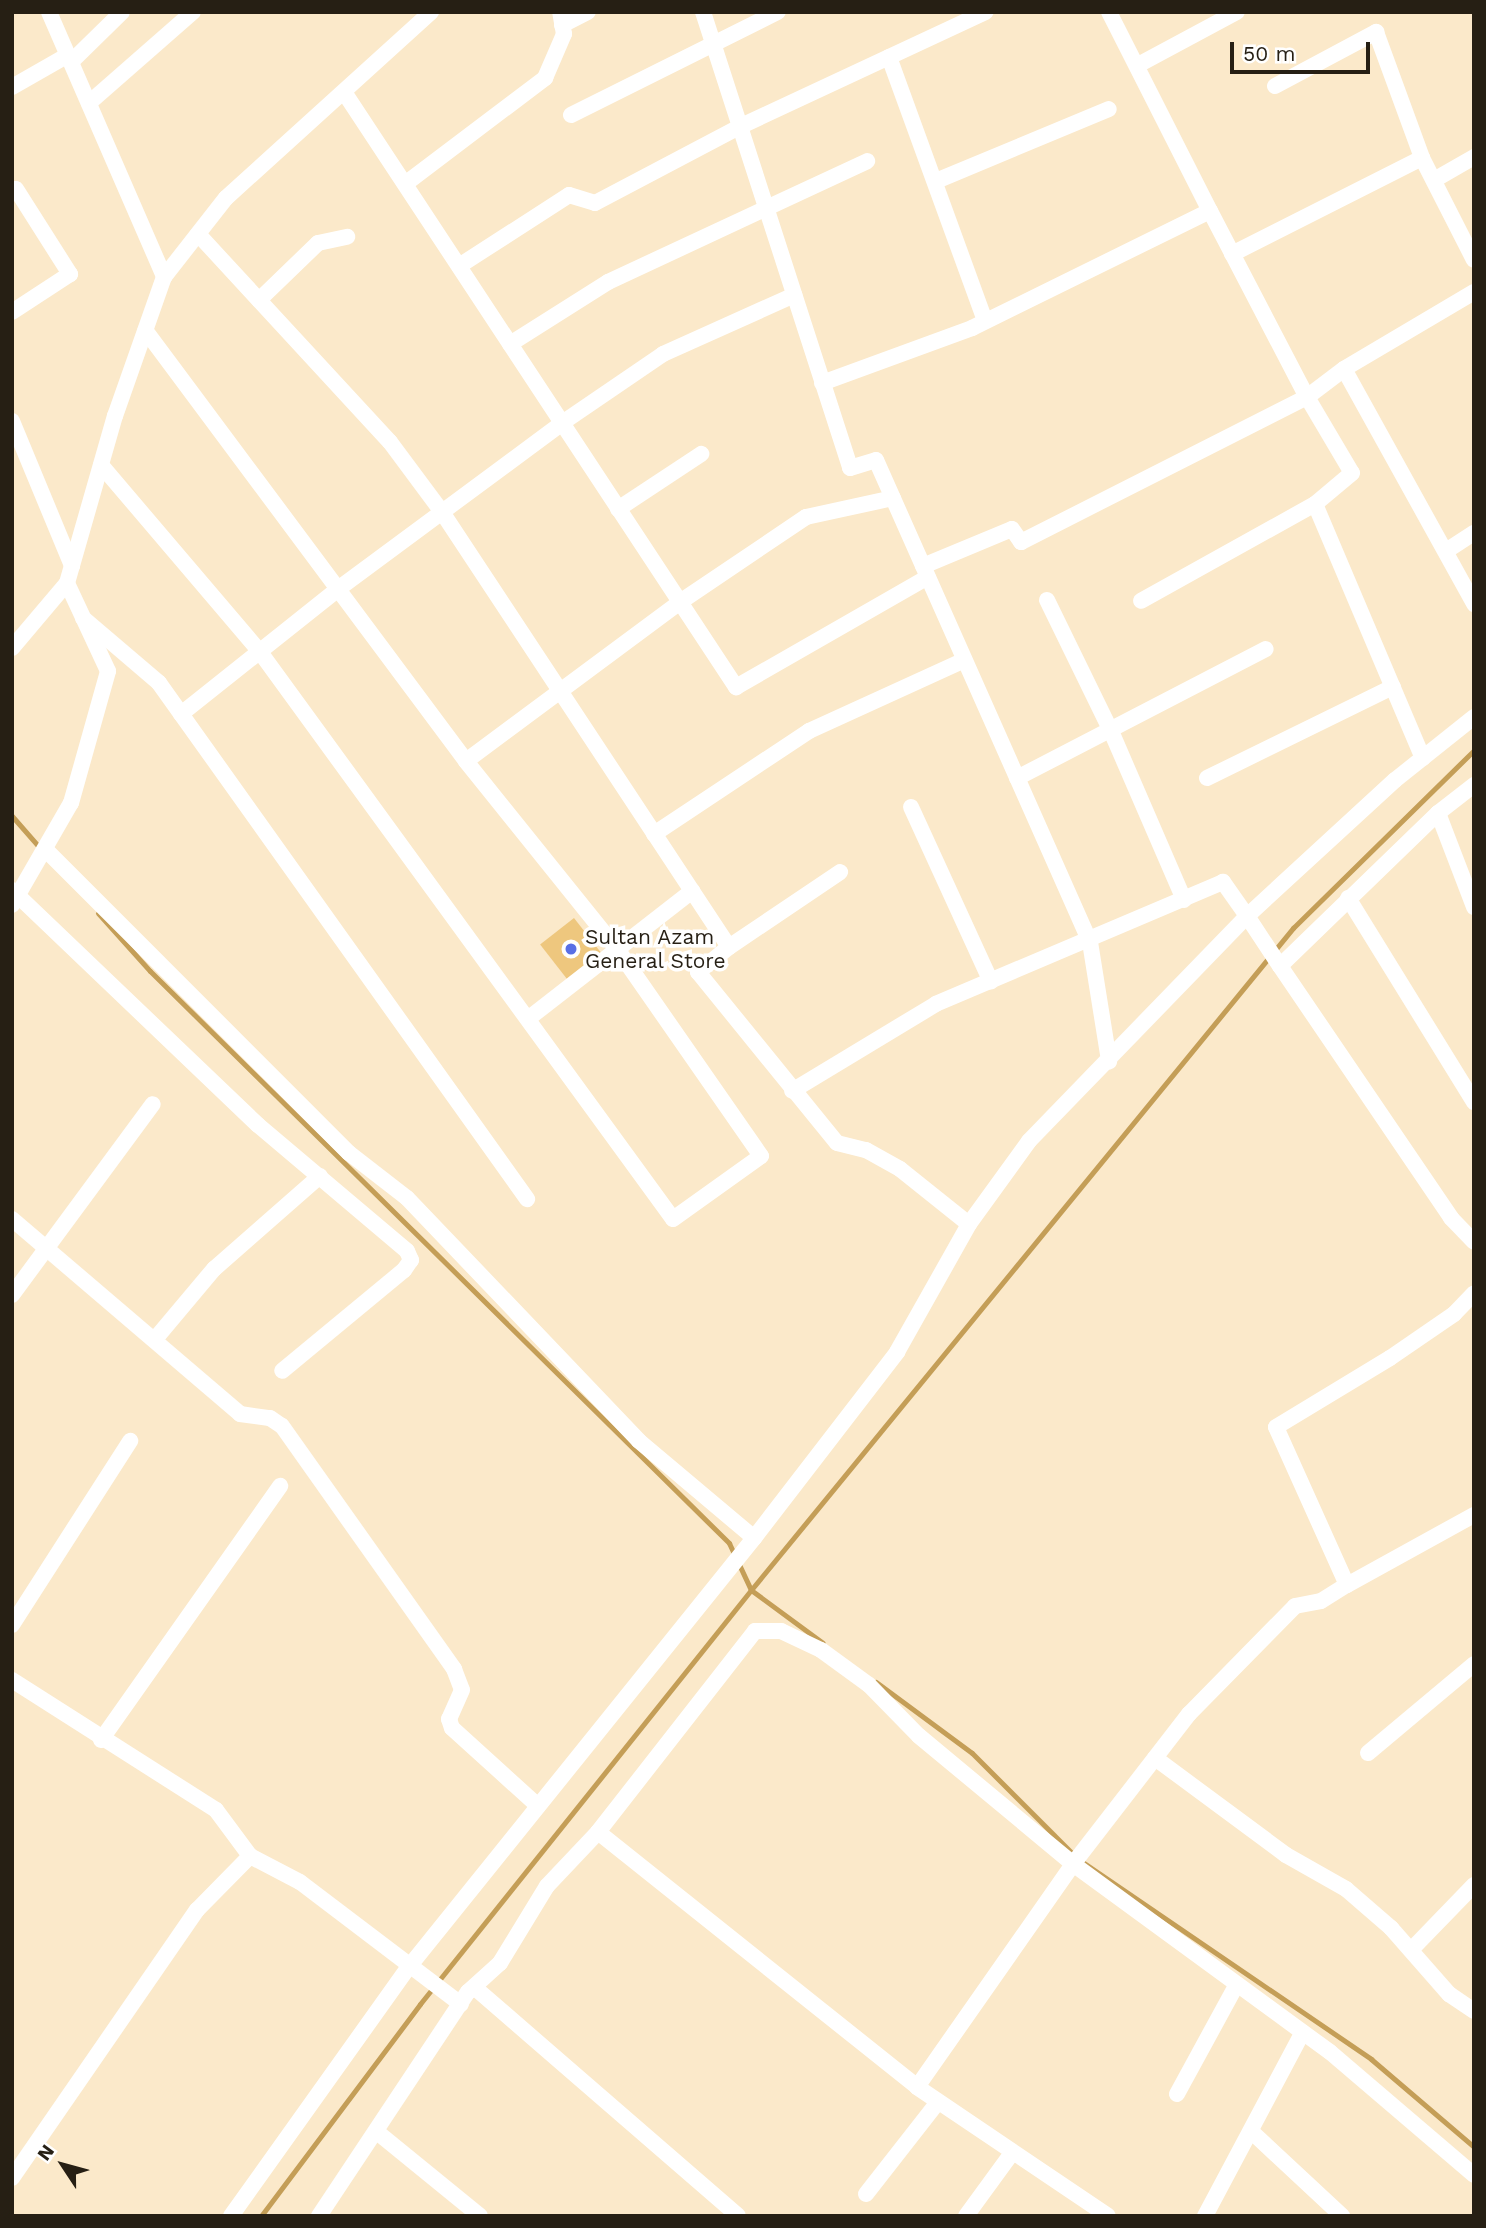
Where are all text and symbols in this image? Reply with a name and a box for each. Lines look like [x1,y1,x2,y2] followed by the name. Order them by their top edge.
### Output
[1234,28,1374,72] scale bar
[1243,41,1295,66] text: 50 m
[585,924,726,974] place label: Sultan Azam General Store
[563,941,579,957] marker: Sultan Azam General Store
[28,2130,98,2200] north arrow
[32,2140,59,2165] text: N

